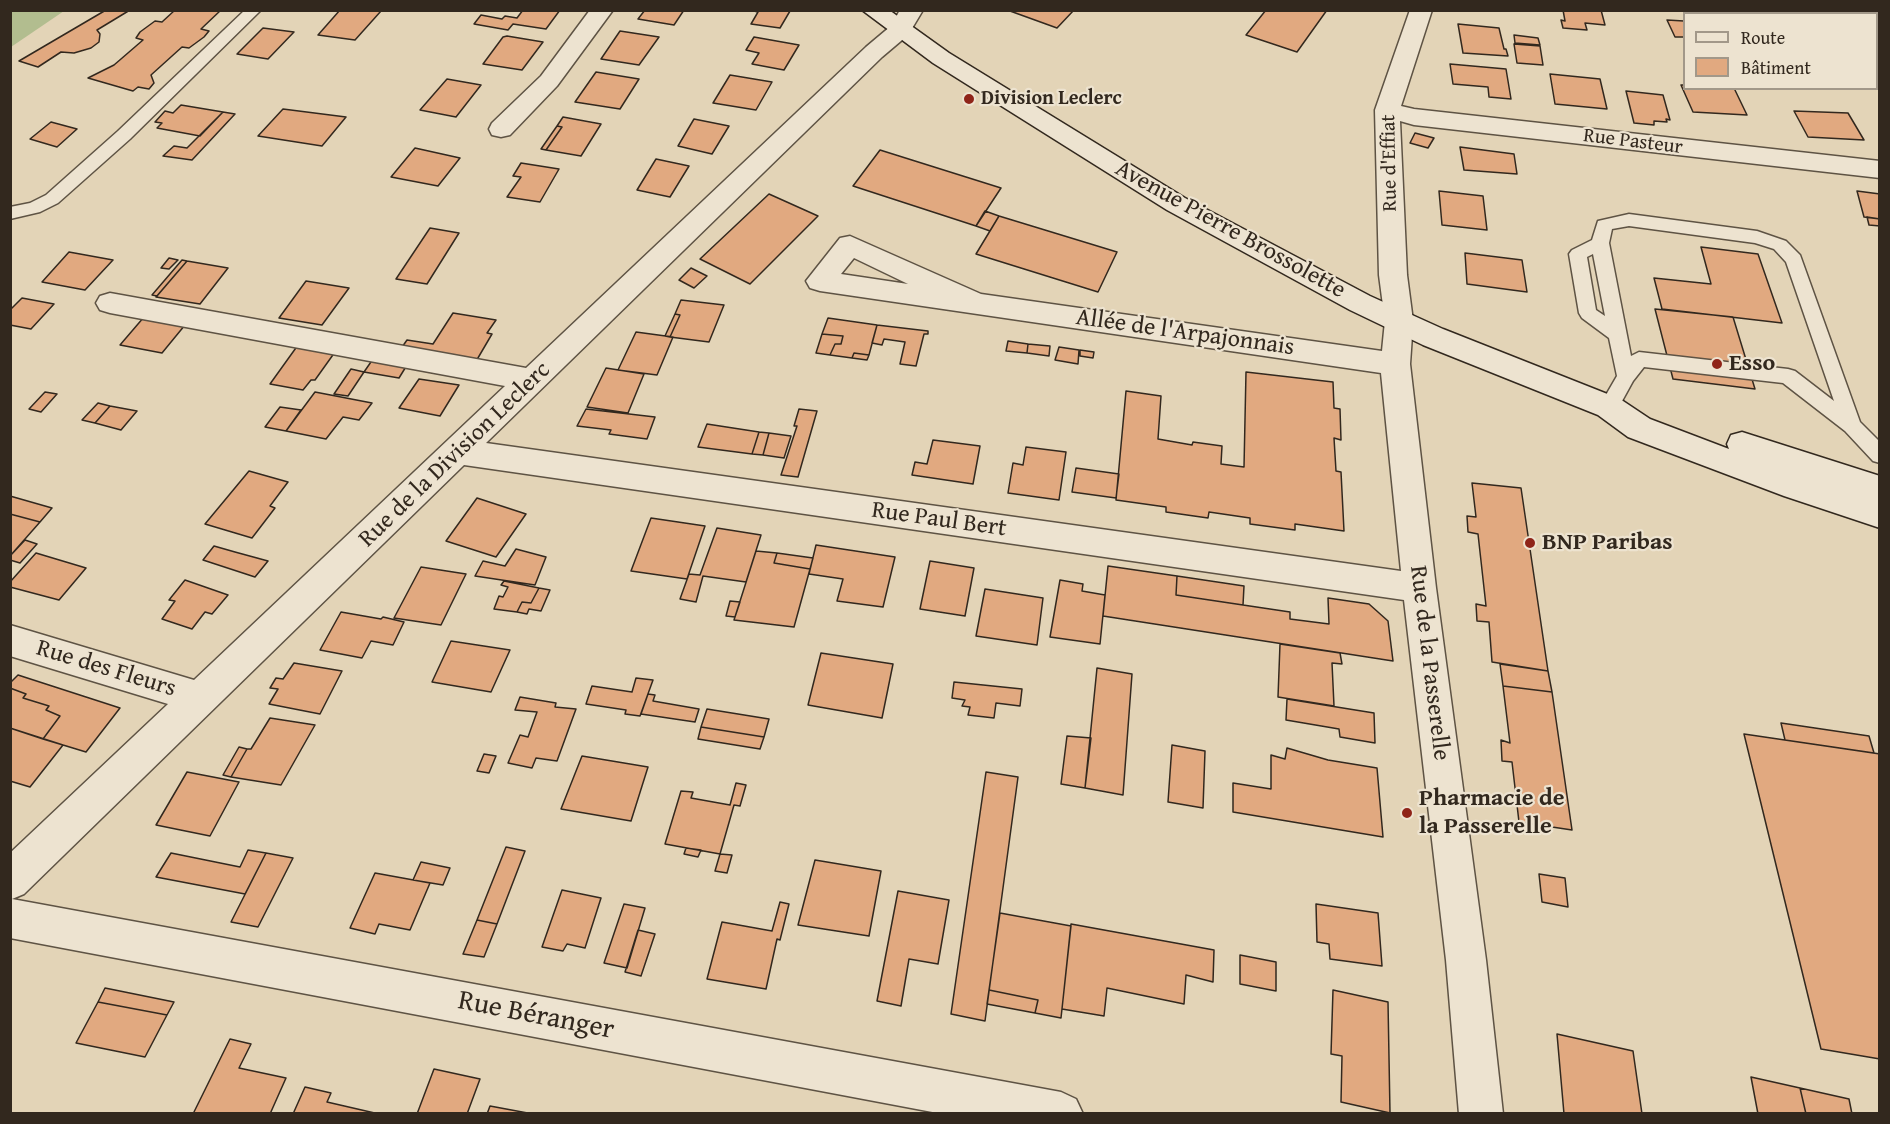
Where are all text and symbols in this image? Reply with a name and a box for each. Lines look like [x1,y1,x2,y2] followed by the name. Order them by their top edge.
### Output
[1683,12,1878,90] legend
[1741,24,1785,51] text: Route
[1741,54,1811,81] text: Bâtiment
[981,87,1122,111] place label: Division Leclerc
[962,92,976,106] marker: Division Leclerc
[1377,114,1403,212] street label: Rue d'Effiat
[1582,124,1684,160] street label: Rue Pasteur
[1110,155,1350,305] street label: Avenue Pierre Brossolette
[1074,303,1296,363] street label: Allée de l'Arpajonnais
[1729,350,1775,378] place label: Esso
[353,356,557,554] street label: Rue de la Division Leclerc
[1710,357,1724,371] marker: Esso
[870,496,1008,544] street label: Rue Paul Bert
[1542,529,1673,557] place label: BNP Paribas
[1523,536,1537,550] marker: BNP Paribas
[1403,564,1455,762] street label: Rue de la Passerelle
[33,634,179,704] street label: Rue des Fleurs
[1419,785,1564,841] place label: Pharmacie de la Passerelle
[1400,806,1414,820] marker: Pharmacie de la Passerelle
[455,984,617,1048] street label: Rue Béranger

